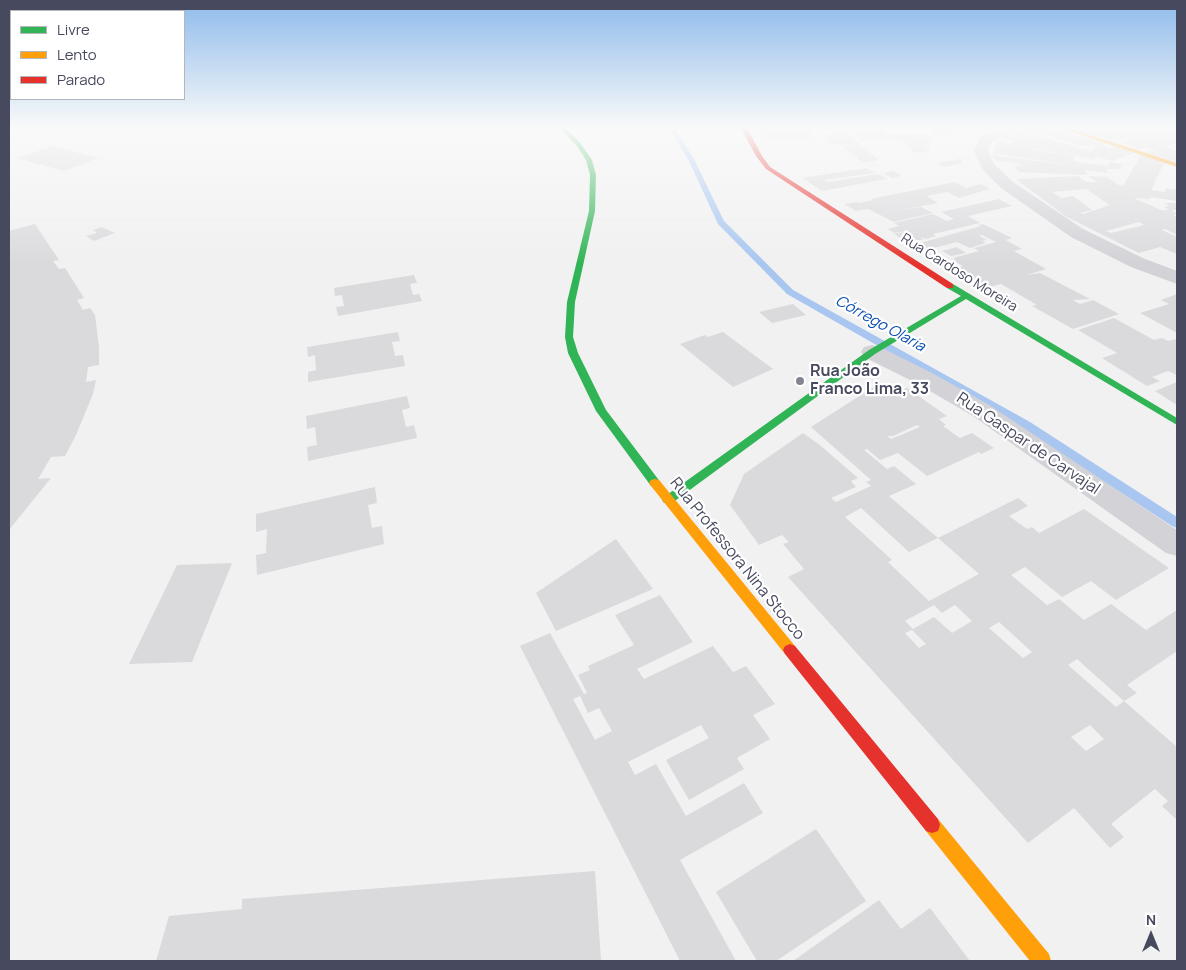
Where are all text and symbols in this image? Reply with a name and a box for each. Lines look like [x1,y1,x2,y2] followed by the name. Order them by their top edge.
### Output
[10,10,185,100] legend
[57,19,90,40] text: Livre
[57,44,97,65] text: Lento
[57,69,105,90] text: Parado
[898,230,1020,316] street label: Rua Cardoso Moreira
[832,292,928,356] water label: Córrego Olaria
[810,362,929,400] place label: Rua João Franco Lima, 33
[794,375,806,387] marker: Rua João Franco Lima, 33
[953,389,1103,499] street label: Rua Gaspar de Carvajal
[666,474,808,644] street label: Rua Professora Nina Stocco
[1126,910,1176,960] north arrow
[1146,910,1156,929] text: N

